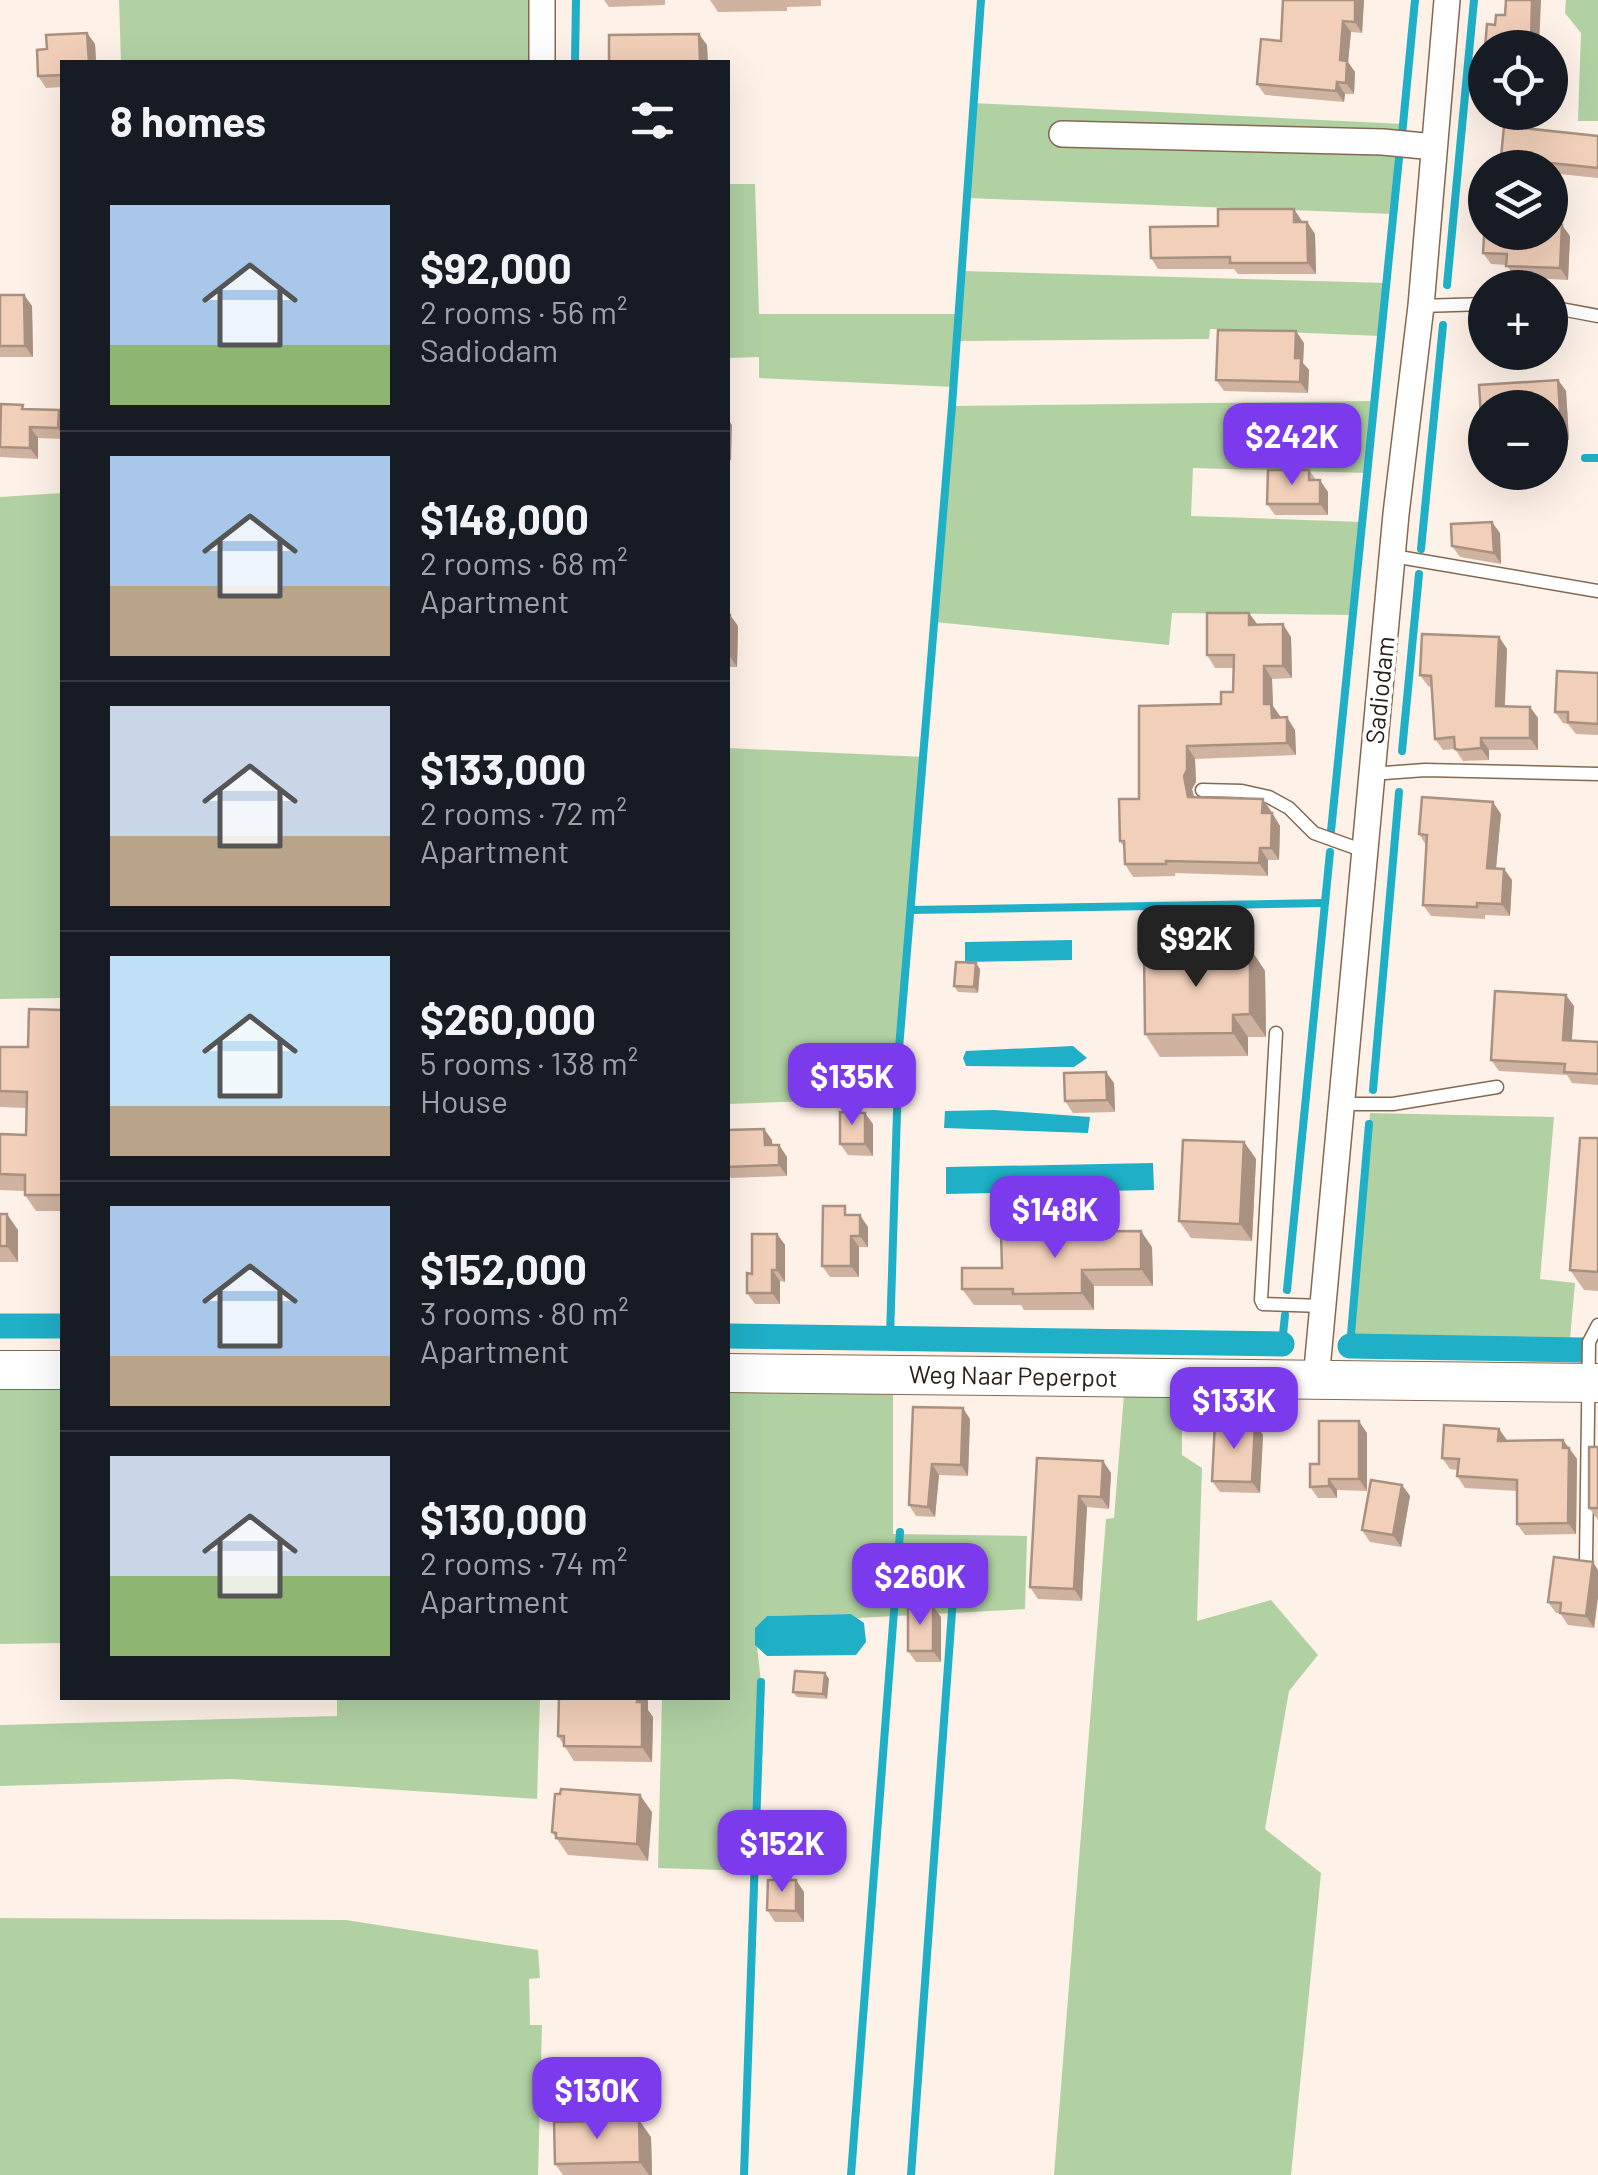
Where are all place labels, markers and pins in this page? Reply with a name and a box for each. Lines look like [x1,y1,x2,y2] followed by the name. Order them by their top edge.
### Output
[1222,403,1362,488] pin: $242K
[1137,905,1255,990] pin: $92K
[782,1043,922,1128] pin: $135K
[985,1176,1125,1261] pin: $148K
[1164,1367,1304,1452] pin: $133K
[850,1543,990,1628] pin: $260K
[712,1810,852,1895] pin: $152K
[527,2057,667,2142] pin: $130K

